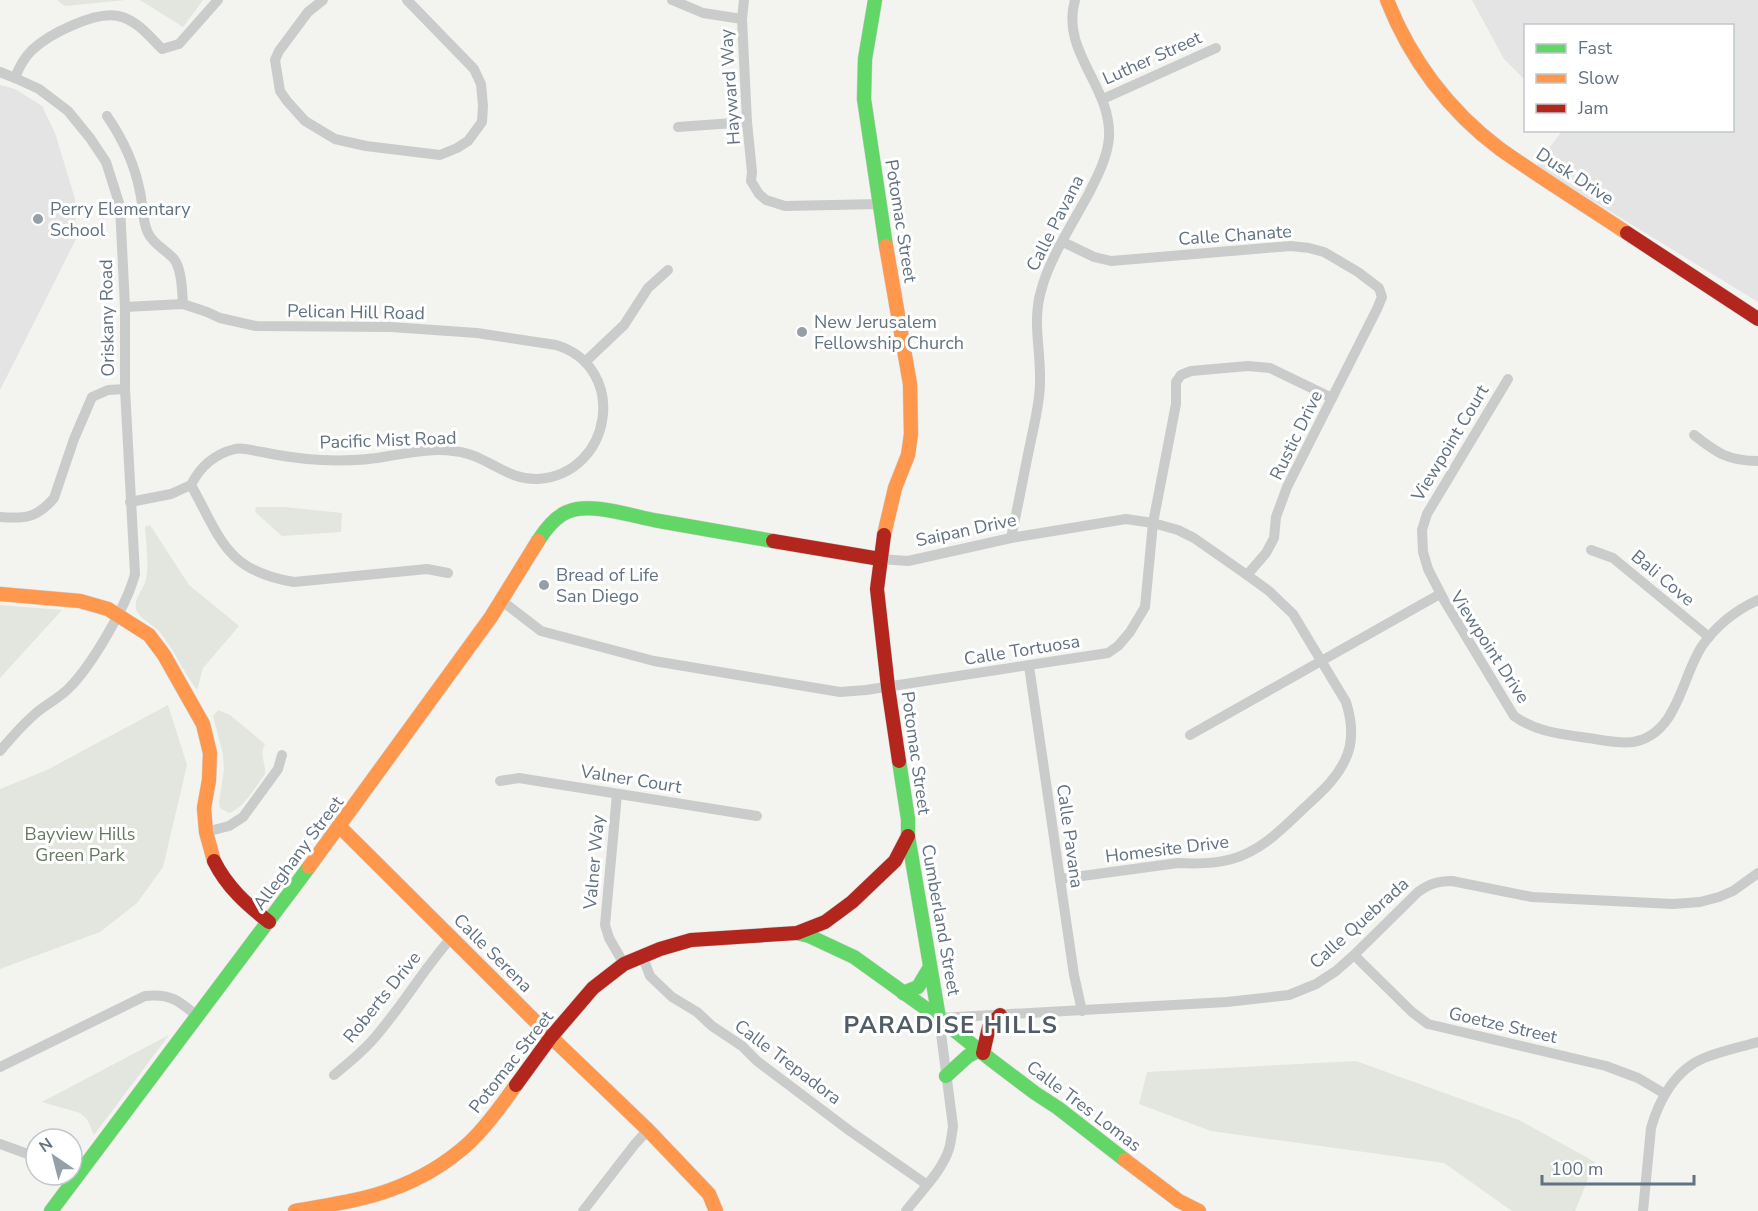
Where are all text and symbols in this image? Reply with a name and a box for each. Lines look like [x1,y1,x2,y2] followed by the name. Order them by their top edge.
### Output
[1524,24,1734,132] legend
[1099,25,1206,91] street label: Luther Street
[714,27,746,146] street label: Hayward Way
[1578,36,1613,60] text: Fast
[1578,66,1619,90] text: Slow
[1577,96,1609,120] text: Jam
[1531,142,1619,210] street label: Dusk Drive
[879,158,923,285] street label: Potomac Street
[1020,171,1090,275] street label: Calle Pavana
[50,197,191,242] place label: Perry Elementary School
[31,212,45,226] marker: Perry Elementary School
[1178,219,1292,251] street label: Calle Chanate
[94,259,120,377] street label: Oriskany Road
[287,299,425,325] street label: Pelican Hill Road
[814,310,964,355] place label: New Jerusalem Fellowship Church
[795,325,809,339] marker: New Jerusalem Fellowship Church
[1405,380,1495,507] street label: Viewpoint Court
[1264,386,1328,484] street label: Rustic Drive
[319,426,457,454] street label: Pacific Mist Road
[913,508,1019,552] street label: Saipan Drive
[1626,544,1700,612] street label: Bali Cove
[556,563,659,608] place label: Bread of Life San Diego
[537,578,551,592] marker: Bread of Life San Diego
[1444,585,1535,708] street label: Viewpoint Drive
[962,629,1082,671] street label: Calle Tortuosa
[895,690,937,817] street label: Potomac Street
[578,759,684,799] street label: Valner Court
[1051,782,1089,890] street label: Calle Pavana
[247,791,349,915] street label: Alleghany Street
[578,813,610,911] street label: Valner Way
[25,822,135,867] park label: Bayview Hills Green Park
[1104,829,1230,869] street label: Homesite Drive
[916,842,966,998] street label: Cumberland Street
[1304,872,1414,974] street label: Calle Quebrada
[448,908,538,998] street label: Calle Serena
[338,946,426,1048] street label: Roberts Drive
[1447,1001,1560,1049] street label: Goetze Street
[463,1005,559,1118] street label: Potomac Street
[844,1009,1058,1041] district label: PARADISE HILLS
[730,1014,846,1110] street label: Calle Trepadora
[1022,1055,1146,1157] street label: Calle Tres Lomas
[24,1127,84,1187] north arrow
[35,1133,57,1158] text: N
[1542,1148,1694,1186] scale bar
[1551,1157,1603,1181] text: 100 m

